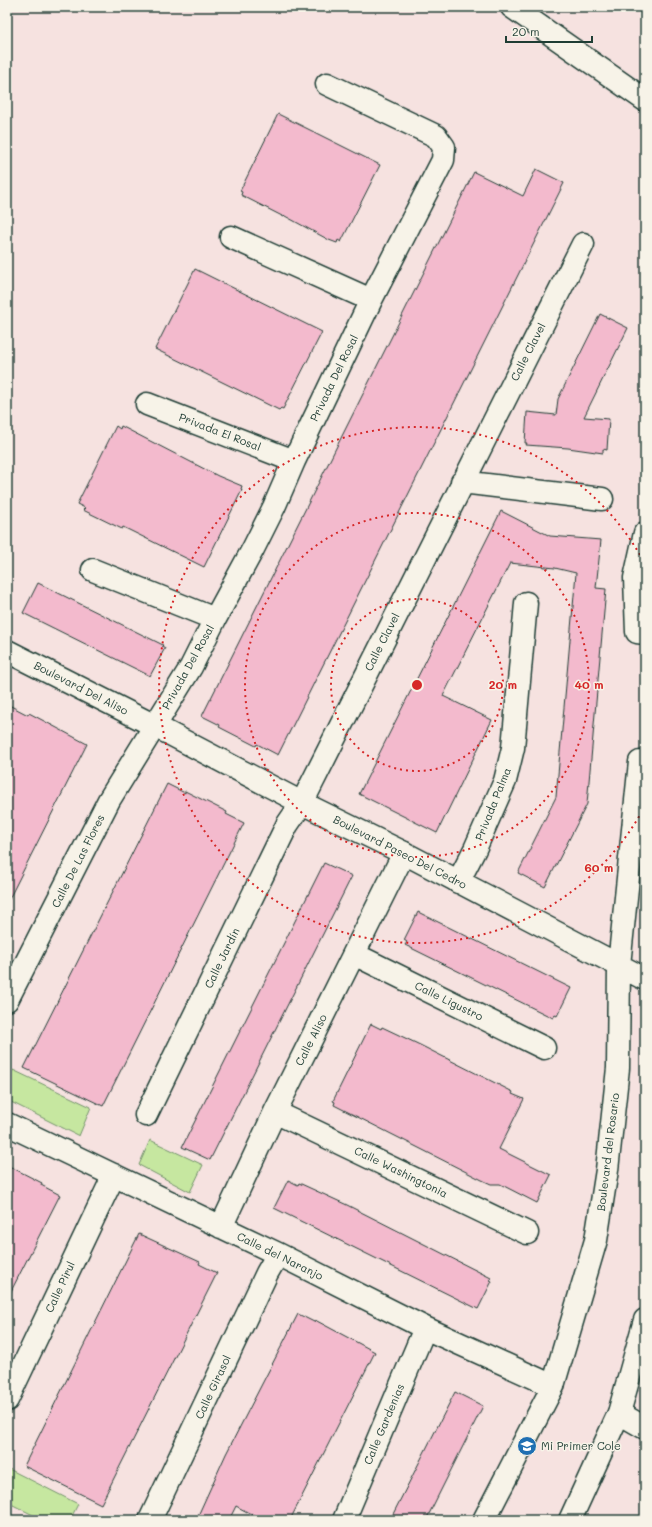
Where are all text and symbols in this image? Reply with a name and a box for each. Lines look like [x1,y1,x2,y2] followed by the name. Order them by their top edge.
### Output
[506,18,592,44] scale bar
[512,23,540,39] text: 20 m
[506,320,549,383] street label: Calle Clavel
[306,332,361,424] street label: Privada Del Rosal
[177,409,263,454] street label: Privada El Rosal
[360,610,403,673] street label: Calle Clavel
[158,622,217,712] street label: Privada Del Rosal
[32,657,131,718] street label: Boulevard Del Aliso
[489,676,517,692] text: 20 m
[574,676,604,692] text: 40 m
[410,678,424,692] centre of rings
[471,765,514,843] street label: Privada Palma
[47,811,108,910] street label: Calle De Las Flores
[331,811,470,892] street label: Boulevard Paseo Del Cedro
[585,859,613,875] text: 60 m
[200,925,243,991] street label: Calle Jardín
[413,978,486,1024] street label: Calle Ligustro
[291,1011,330,1068] street label: Calle Aliso
[593,1092,622,1212] street label: Boulevard del Rosario
[352,1142,451,1201] street label: Calle Washingtonia
[235,1228,326,1283] street label: Calle del Naranjo
[41,1259,78,1315] street label: Calle Pirul
[191,1352,234,1421] street label: Calle Girasol
[360,1381,407,1467] street label: Calle Gardenias
[516,1435,538,1457] school or university icon: Mi Primer Cole
[541,1438,621,1453] place label: Mi Primer Cole

